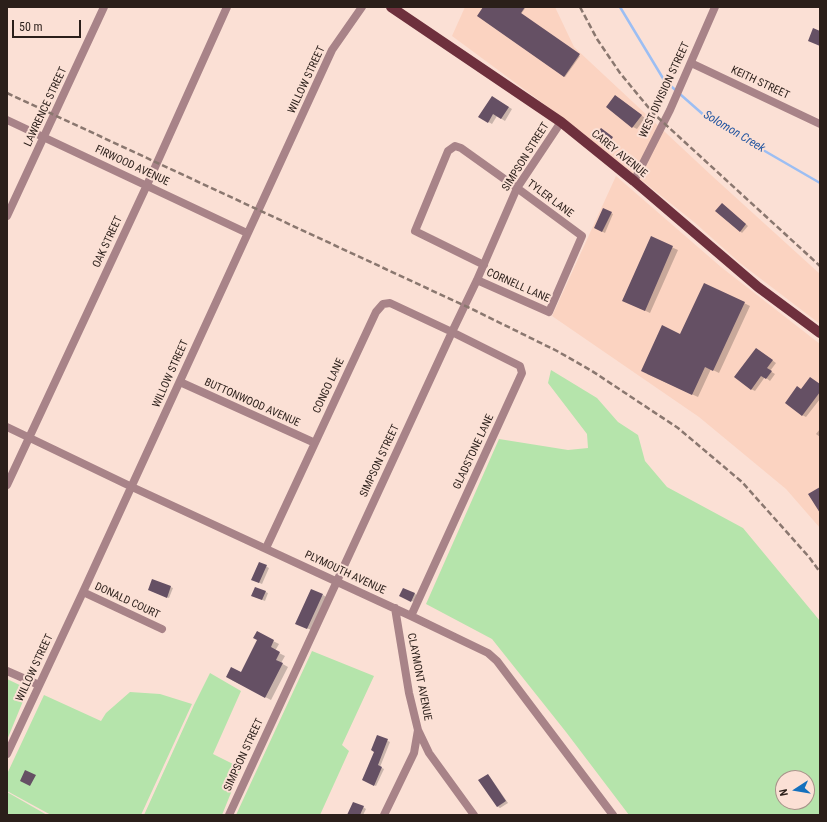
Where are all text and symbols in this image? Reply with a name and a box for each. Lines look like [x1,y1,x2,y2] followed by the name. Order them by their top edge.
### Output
[14,12,83,38] scale bar
[19,20,43,34] text: 50 m
[637,40,693,140] street label: WEST DIVISION STREET
[286,44,328,116] street label: WILLOW STREET
[729,64,791,102] street label: KEITH STREET
[22,65,70,149] street label: LAWRENCE STREET
[700,108,768,156] water label: Solomon Creek
[500,120,552,194] street label: SIMPSON STREET
[588,127,650,181] street label: CAREY AVENUE
[93,143,171,189] street label: FIRWOOD AVENUE
[524,177,576,221] street label: TYLER LANE
[90,214,126,270] street label: OAK STREET
[484,266,552,306] street label: CORNELL LANE
[150,338,192,410] street label: WILLOW STREET
[310,356,348,416] street label: CONGO LANE
[202,376,302,430] street label: BUTTONWOOD AVENUE
[451,412,497,492] street label: GLADSTONE LANE
[357,423,403,499] street label: SIMPSON STREET
[302,548,388,598] street label: PLYMOUTH AVENUE
[92,580,162,622] street label: DONALD COURT
[14,632,56,704] street label: WILLOW STREET
[404,632,434,722] street label: CLAYMONT AVENUE
[221,717,267,793] street label: SIMPSON STREET
[775,770,815,810] north arrow
[777,788,791,797] text: N

